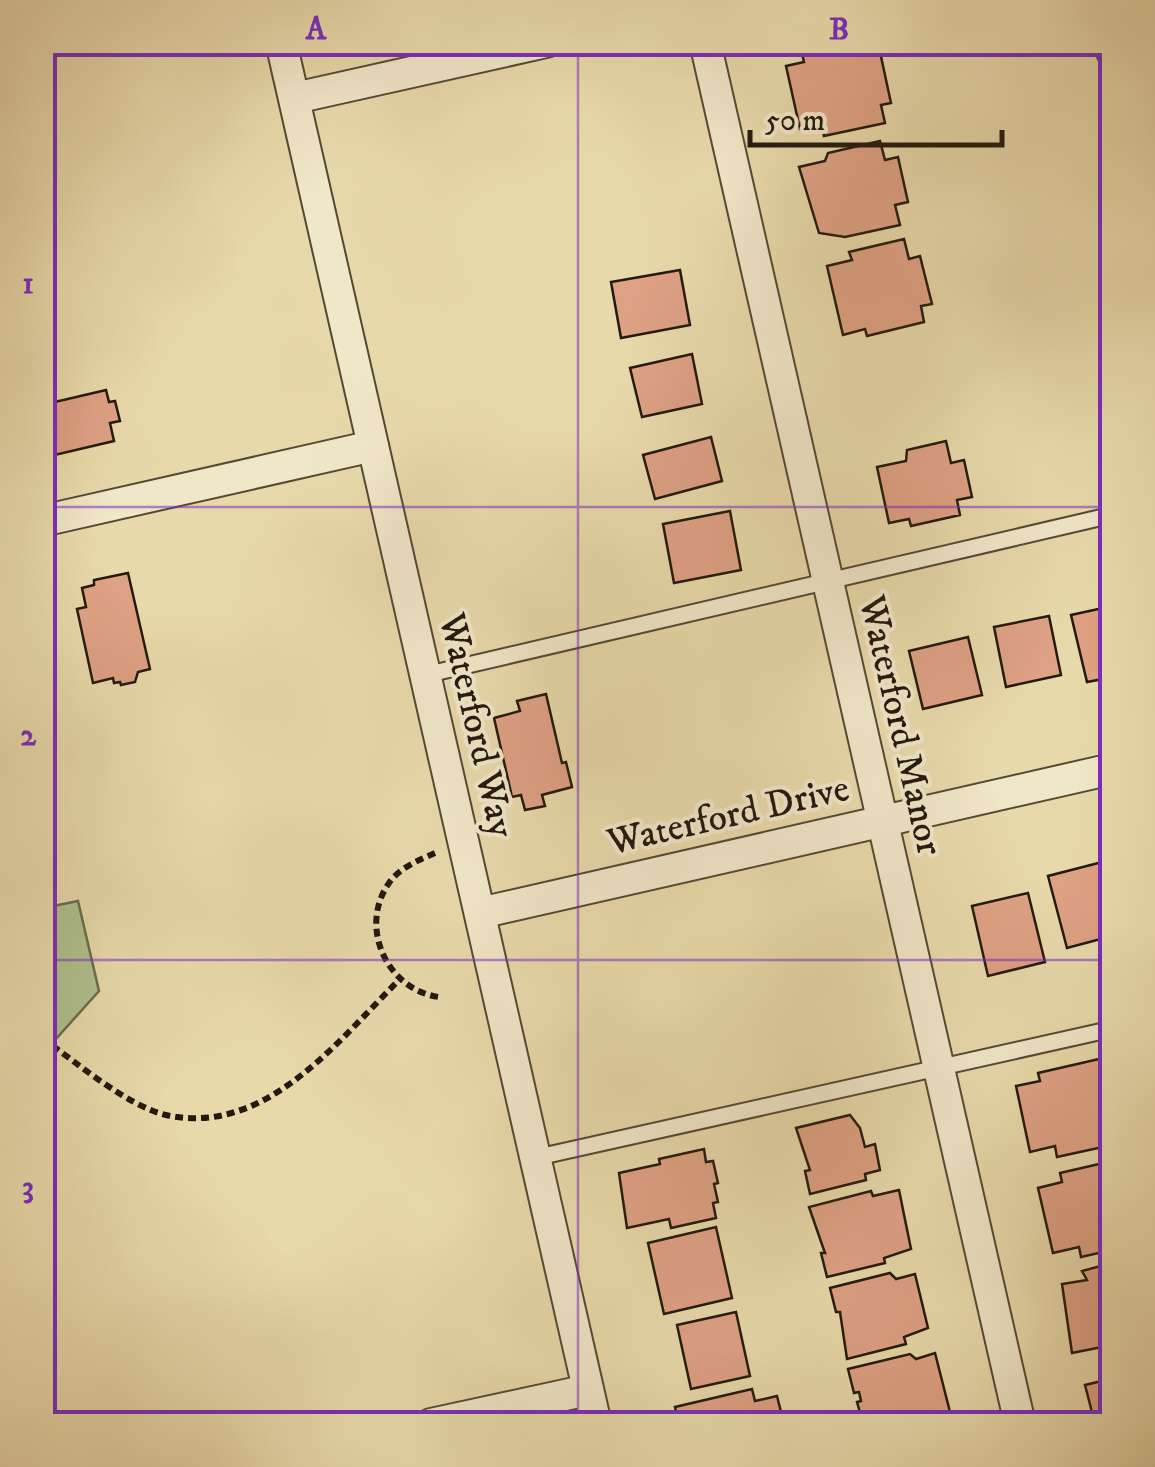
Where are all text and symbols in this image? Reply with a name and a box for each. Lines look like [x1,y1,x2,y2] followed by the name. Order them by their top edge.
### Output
[305,10,328,50] text: A
[829,10,849,50] text: B
[750,85,1002,147] scale bar
[765,103,825,140] text: 50 m
[22,264,34,304] text: 1
[847,590,953,860] street label: Waterford Manor
[427,608,525,843] street label: Waterford Way
[20,716,36,756] text: 2
[602,765,854,867] street label: Waterford Drive
[22,1168,34,1208] text: 3

